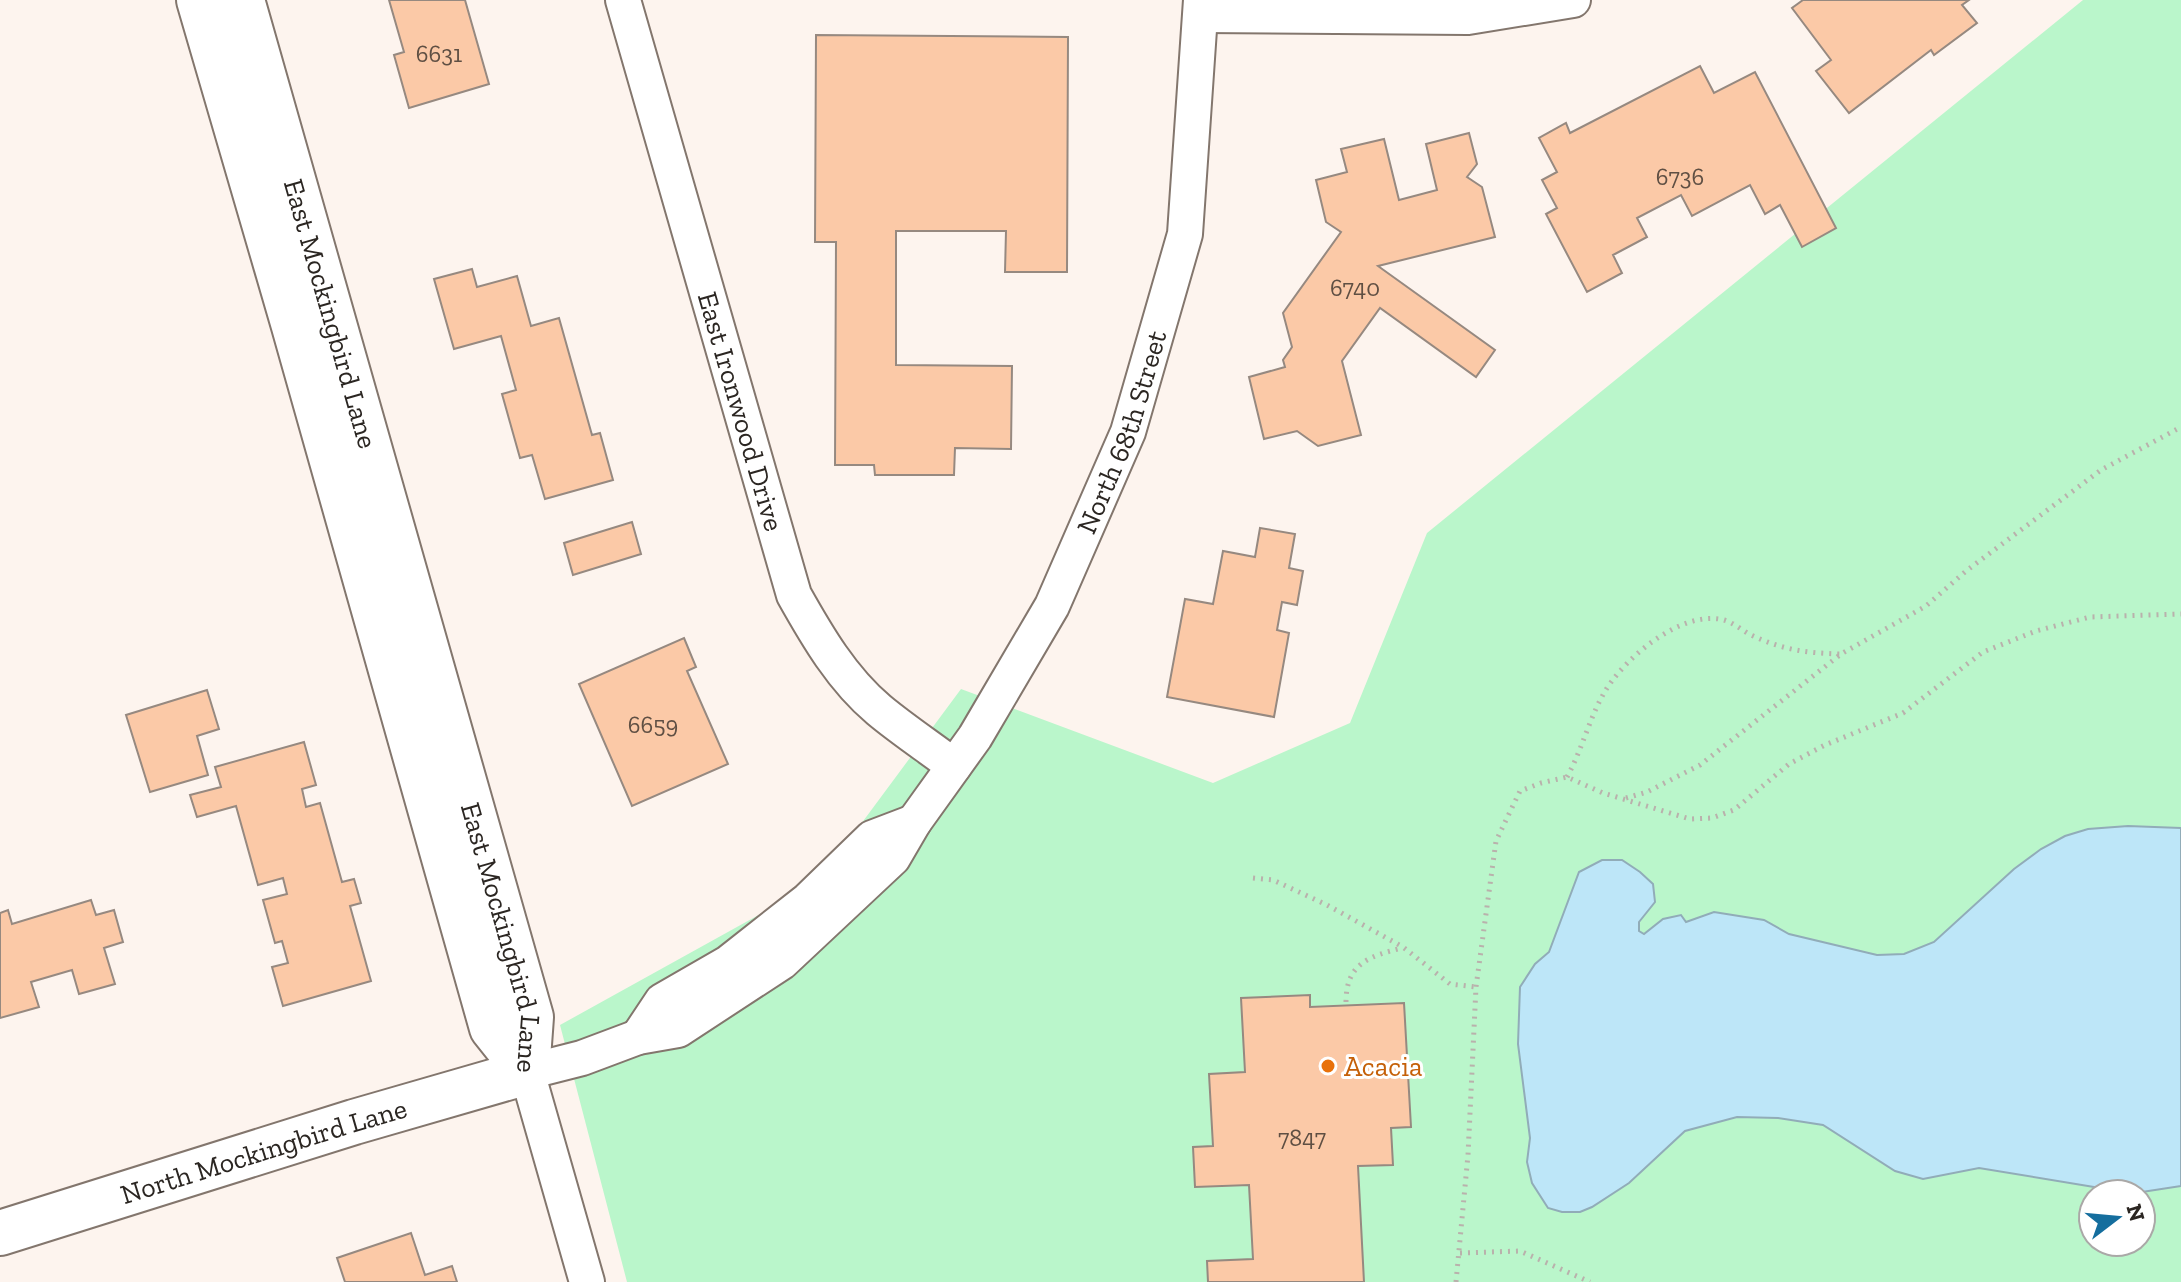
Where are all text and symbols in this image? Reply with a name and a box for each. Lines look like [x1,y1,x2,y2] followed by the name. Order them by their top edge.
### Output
[416,39,462,68] house number: 6631
[1656,162,1704,191] house number: 6736
[277,175,385,452] street label: East Mockingbird Lane
[1330,273,1380,302] house number: 6740
[691,288,791,535] street label: East Ironwood Drive
[1069,326,1173,539] street label: North 68th Street
[628,710,678,739] house number: 6659
[454,798,548,1074] street label: East Mockingbird Lane
[1344,1050,1423,1083] place label: Acacia
[1319,1057,1337,1075] marker: Acacia
[116,1091,410,1211] street label: North Mockingbird Lane
[1278,1123,1326,1152] house number: 7847
[2077,1178,2157,1258] north arrow
[2120,1201,2151,1225] text: N

